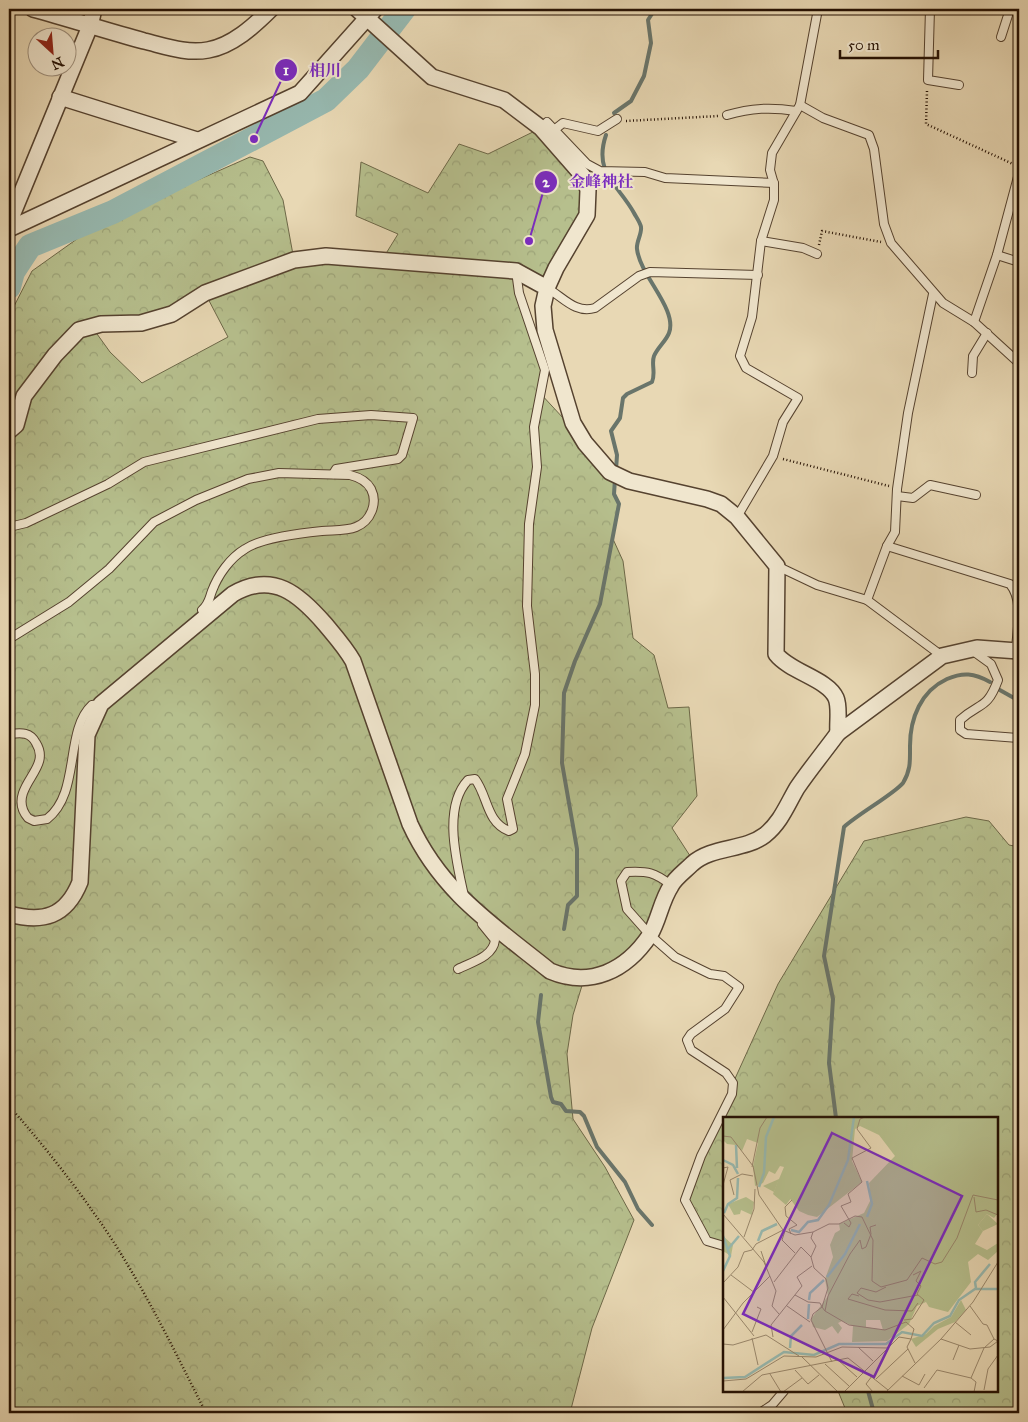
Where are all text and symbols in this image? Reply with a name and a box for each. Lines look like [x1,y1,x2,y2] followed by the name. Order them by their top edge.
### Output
[28,28,78,78] north arrow
[840,28,938,60] scale bar
[848,36,880,54] text: 50 m
[48,53,67,74] text: N
[274,55,351,86] callout: 相川
[283,61,289,79] text: 1
[309,61,341,80] text: 相川
[534,166,643,197] callout: 金峰神社
[569,172,633,191] text: 金峰神社
[542,173,550,191] text: 2
[723,1117,998,1392] inset map

